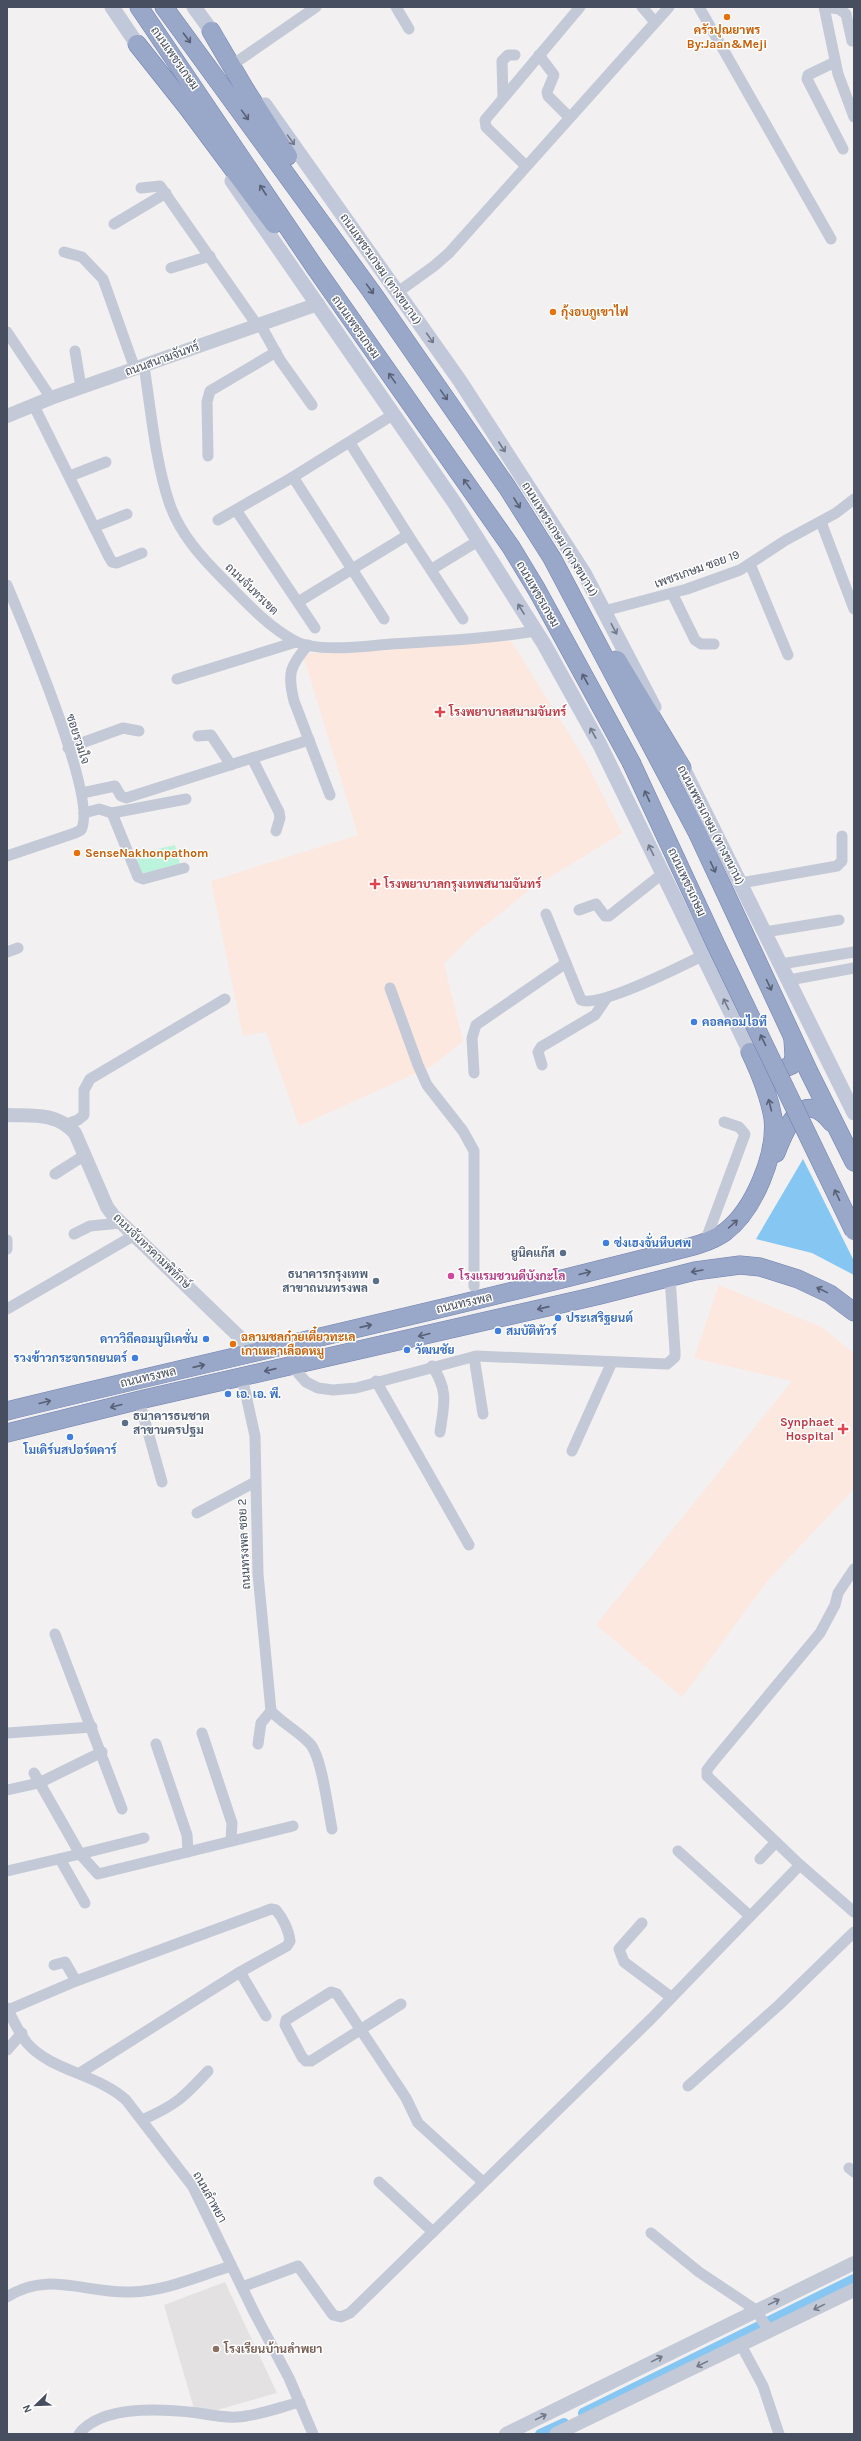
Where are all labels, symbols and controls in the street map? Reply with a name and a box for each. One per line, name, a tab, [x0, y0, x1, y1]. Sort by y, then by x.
marker: ครัวปุณยาพร By:Jaan&Meji	[722, 12, 732, 22]
place label: ครัวปุณยาพร By:Jaan&Meji	[687, 23, 767, 51]
street label: ถนนเพชรเกษม	[148, 24, 202, 92]
one-way arrow	[183, 33, 191, 44]
one-way arrow	[240, 110, 249, 121]
one-way arrow	[287, 135, 295, 146]
one-way arrow	[259, 184, 268, 195]
street label: ถนนเพชรเกษม (ทางขนาน)	[337, 211, 425, 327]
one-way arrow	[366, 283, 374, 294]
street label: ถนนเพชรเกษม	[329, 293, 383, 361]
place label: กุ้งอบภูเขาไฟ	[561, 304, 629, 320]
marker: กุ้งอบภูเขาไฟ	[548, 307, 558, 317]
one-way arrow	[426, 333, 435, 344]
street label: ถนนสนามจันทร์	[123, 338, 201, 379]
one-way arrow	[388, 373, 396, 384]
one-way arrow	[440, 390, 448, 401]
one-way arrow	[498, 441, 506, 452]
one-way arrow	[463, 479, 471, 490]
street label: ถนนเพชรเกษม (ทางขนาน)	[519, 479, 601, 599]
one-way arrow	[513, 497, 521, 508]
street label: เพชรเกษม ซอย 19	[653, 547, 741, 591]
street label: ถนนเพชรเกษม	[513, 558, 563, 630]
street label: ถนนจันทรเขต	[223, 560, 281, 618]
one-way arrow	[516, 603, 524, 615]
one-way arrow	[611, 623, 618, 635]
one-way arrow	[581, 673, 589, 685]
place label: โรงพยาบาลสนามจันทร์	[448, 704, 568, 719]
marker: โรงพยาบาลสนามจันทร์	[434, 706, 446, 718]
street label: ซอยรวมใจ	[63, 712, 94, 766]
one-way arrow	[589, 727, 597, 739]
street label: ถนนเพชรเกษม (ทางขนาน)	[674, 763, 748, 887]
one-way arrow	[643, 791, 650, 803]
one-way arrow	[647, 844, 654, 856]
place label: SenseNakhonpathom	[85, 846, 208, 860]
street label: ถนนเพชรเกษม	[665, 846, 709, 918]
marker: SenseNakhonpathom	[72, 848, 82, 858]
one-way arrow	[710, 861, 718, 873]
place label: โรงพยาบาลกรุงเทพสนามจันทร์	[383, 876, 542, 892]
marker: โรงพยาบาลกรุงเทพสนามจันทร์	[369, 878, 381, 890]
one-way arrow	[766, 979, 773, 991]
one-way arrow	[722, 999, 729, 1011]
place label: คอลคอมไอที	[702, 1014, 767, 1029]
marker: คอลคอมไอที	[689, 1017, 699, 1027]
one-way arrow	[758, 1035, 766, 1047]
one-way arrow	[765, 1099, 773, 1112]
one-way arrow	[833, 1190, 840, 1202]
street label: ถนนจันทรคามพิทักษ์	[110, 1210, 195, 1292]
one-way arrow	[728, 1220, 738, 1229]
place label: ซ่งเฮงจั่นหีบศพ	[614, 1232, 691, 1250]
marker: ซ่งเฮงจั่นหีบศพ	[601, 1238, 611, 1248]
place label: ยูนิคแก๊ส	[511, 1245, 555, 1261]
marker: ยูนิคแก๊ส	[558, 1248, 568, 1258]
place label: ธนาคารกรุงเทพ สาขาถนนทรงพล	[282, 1267, 368, 1295]
one-way arrow	[691, 1267, 704, 1275]
place label: โรงแรมชวนดีบังกะโล	[458, 1268, 565, 1283]
one-way arrow	[578, 1269, 591, 1277]
marker: โรงแรมชวนดีบังกะโล	[446, 1271, 456, 1281]
marker: ธนาคารกรุงเทพ สาขาถนนทรงพล	[371, 1276, 381, 1286]
one-way arrow	[816, 1286, 828, 1293]
street label: ถนนทรงพล	[435, 1290, 493, 1316]
one-way arrow	[537, 1304, 550, 1312]
place label: ประเสริฐยนต์	[566, 1310, 634, 1326]
marker: ประเสริฐยนต์	[553, 1313, 563, 1323]
one-way arrow	[359, 1321, 372, 1329]
place label: สมบัติทัวร์	[506, 1323, 558, 1338]
place label: ฉลามชลก๋วยเตี๋ยวทะเล เกาเหลาเลือดหมู	[241, 1326, 355, 1359]
marker: สมบัติทัวร์	[493, 1326, 503, 1336]
place label: ดาววิถีคอมมูนิเคชั่น	[100, 1328, 198, 1347]
one-way arrow	[418, 1332, 431, 1339]
marker: ดาววิถีคอมมูนิเคชั่น	[201, 1334, 211, 1344]
marker: ฉลามชลก๋วยเตี๋ยวทะเล เกาเหลาเลือดหมู	[228, 1339, 238, 1349]
place label: วัฒนชัย	[415, 1343, 455, 1357]
marker: วัฒนชัย	[402, 1345, 412, 1355]
place label: รวงข้าวกระจกรถยนตร์	[13, 1350, 128, 1365]
marker: รวงข้าวกระจกรถยนตร์	[130, 1353, 140, 1363]
one-way arrow	[192, 1361, 205, 1369]
street label: ถนนทรงพล	[119, 1364, 177, 1390]
one-way arrow	[264, 1367, 277, 1375]
place label: เอ. เอ. พี.	[236, 1386, 281, 1401]
marker: เอ. เอ. พี.	[223, 1389, 233, 1399]
one-way arrow	[38, 1397, 51, 1405]
one-way arrow	[110, 1403, 123, 1410]
place label: ธนาคารธนชาต สาขานครปฐม	[133, 1409, 210, 1438]
place label: Synphaet Hospital	[780, 1415, 834, 1443]
marker: ธนาคารธนชาต สาขานครปฐม	[120, 1418, 130, 1428]
marker: Synphaet Hospital	[837, 1423, 849, 1435]
marker: โมเดิร์นสปอร์ตคาร์	[65, 1432, 75, 1442]
place label: โมเดิร์นสปอร์ตคาร์	[22, 1442, 118, 1457]
street label: ถนนทรงพล ซอย 2	[235, 1498, 253, 1590]
street label: ถนนลำพยา	[190, 2169, 230, 2225]
one-way arrow	[768, 2298, 780, 2305]
one-way arrow	[813, 2304, 825, 2311]
place label: โรงเรียนบ้านลำพยา	[223, 2341, 323, 2356]
marker: โรงเรียนบ้านลำพยา	[211, 2344, 221, 2354]
one-way arrow	[651, 2355, 663, 2362]
one-way arrow	[697, 2361, 709, 2368]
north arrow	[16, 2385, 56, 2425]
text: N	[20, 2403, 35, 2415]
one-way arrow	[535, 2413, 547, 2420]

